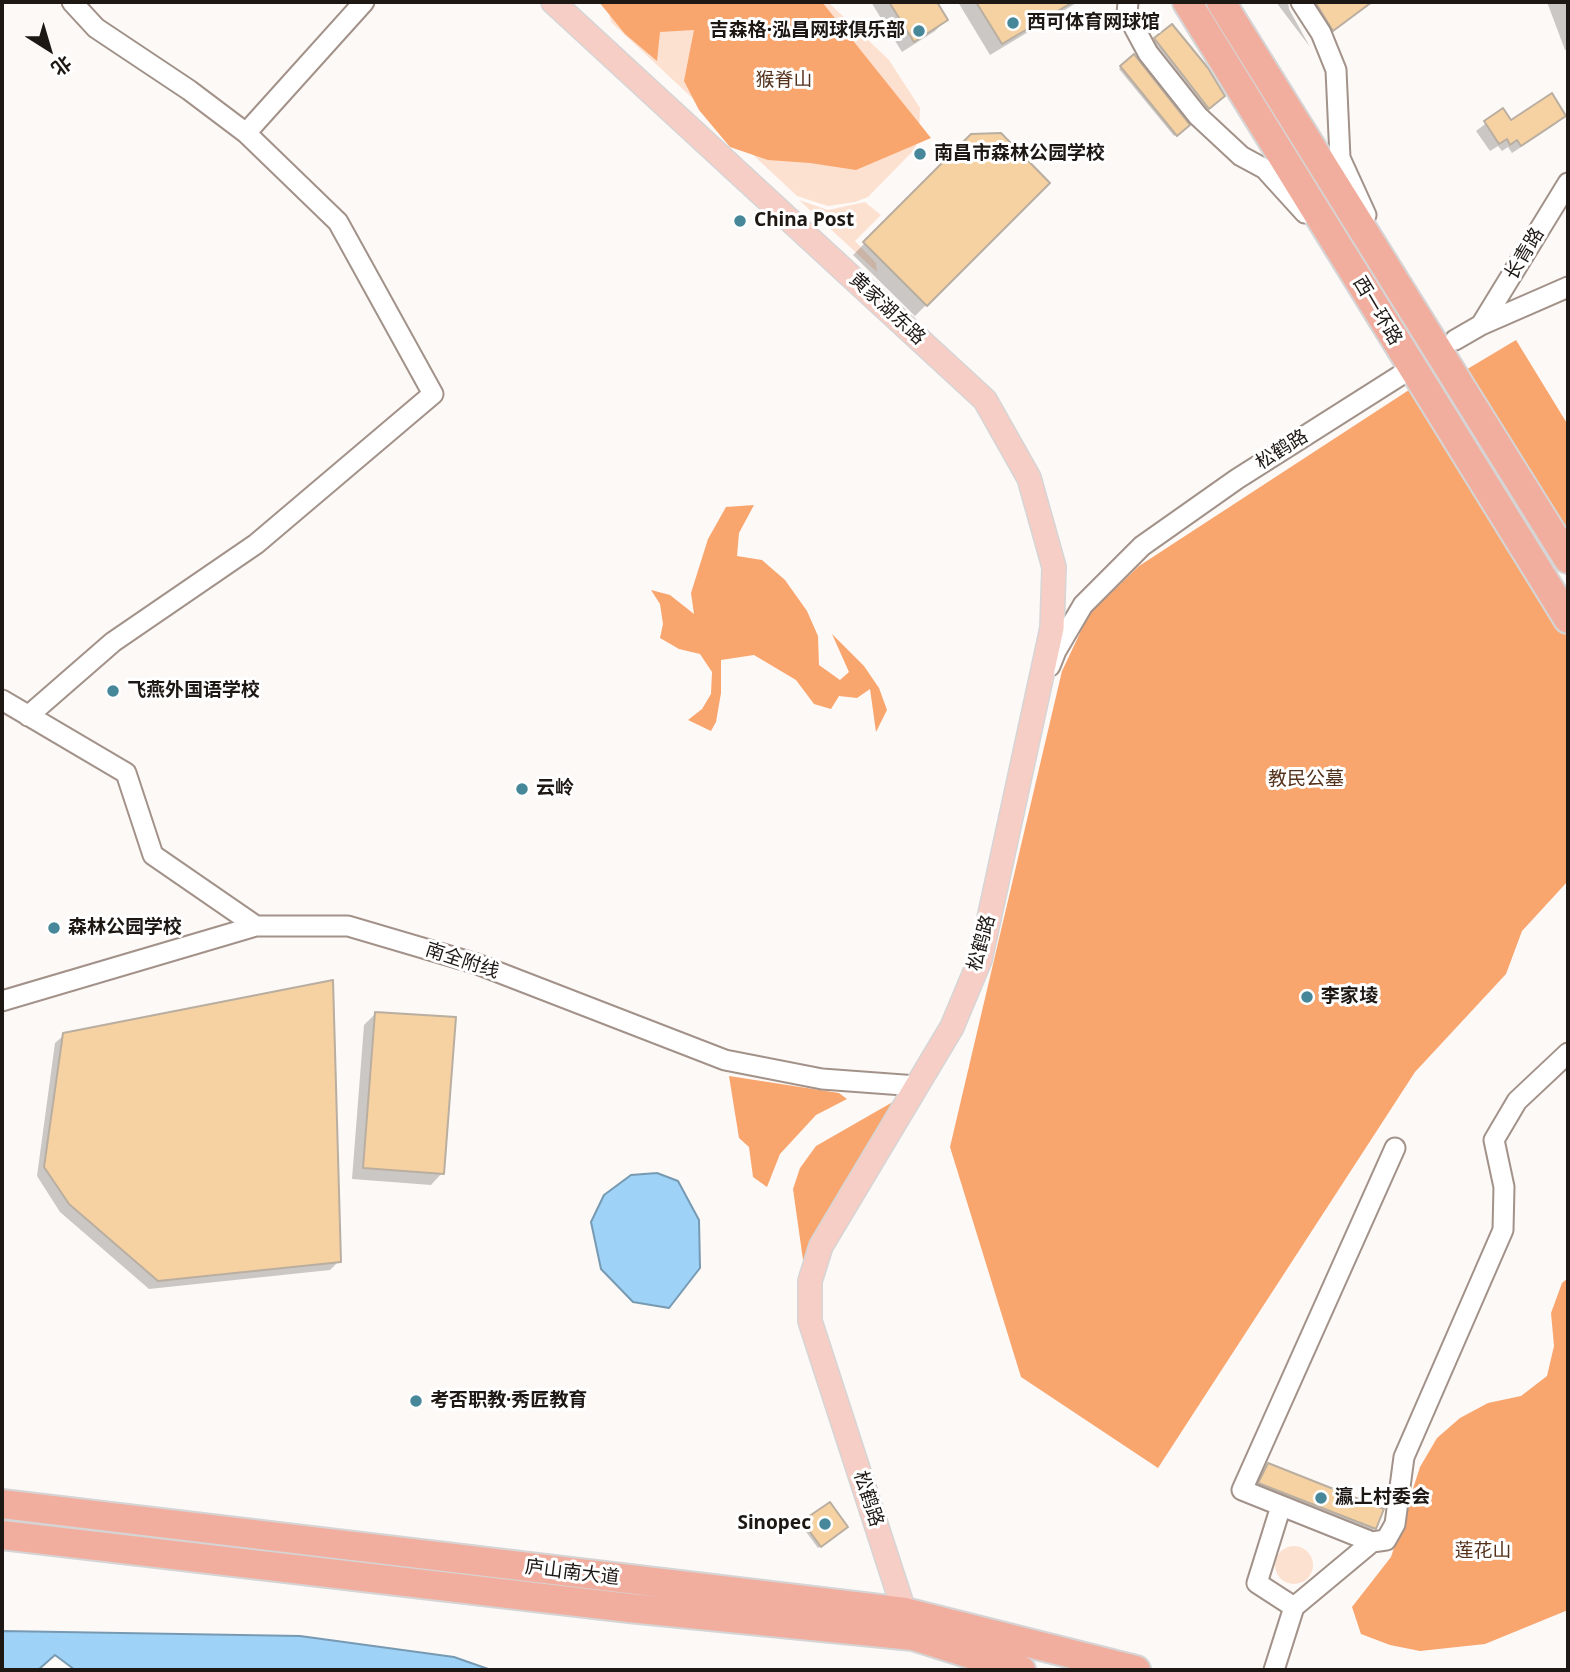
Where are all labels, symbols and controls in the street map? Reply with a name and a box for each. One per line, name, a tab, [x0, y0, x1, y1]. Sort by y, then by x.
place label: 西可体育网球馆	[1027, 12, 1160, 34]
north arrow	[14, 14, 84, 84]
marker: 西可体育网球馆	[1005, 15, 1021, 31]
place label: 吉森格·泓昌网球俱乐部	[710, 20, 905, 42]
marker: 吉森格·泓昌网球俱乐部	[911, 23, 927, 39]
text: 北	[46, 50, 77, 82]
park label: 猴脊山	[756, 70, 812, 92]
place label: 南昌市森林公园学校	[934, 143, 1105, 165]
marker: 南昌市森林公园学校	[912, 146, 928, 162]
place label: China Post	[754, 210, 854, 232]
marker: China Post	[732, 213, 748, 229]
street label: 长青路	[1501, 224, 1549, 284]
street label: 黄家湖东路	[844, 268, 930, 350]
street label: 西一环路	[1348, 273, 1406, 349]
street label: 松鹤路	[1252, 425, 1312, 475]
place label: 飞燕外国语学校	[127, 680, 260, 702]
marker: 飞燕外国语学校	[105, 683, 121, 699]
park label: 教民公墓	[1268, 769, 1344, 791]
place label: 云岭	[536, 778, 574, 800]
marker: 云岭	[514, 781, 530, 797]
street label: 松鹤路	[964, 913, 1000, 973]
place label: 森林公园学校	[68, 917, 182, 939]
marker: 森林公园学校	[46, 920, 62, 936]
street label: 南全附线	[422, 938, 502, 984]
place label: 李家堎	[1321, 986, 1378, 1008]
marker: 李家堎	[1299, 989, 1315, 1005]
place label: 考否职教·秀匠教育	[430, 1390, 587, 1412]
marker: 考否职教·秀匠教育	[408, 1393, 424, 1409]
street label: 松鹤路	[848, 1468, 888, 1530]
place label: 瀛上村委会	[1335, 1487, 1430, 1509]
marker: 瀛上村委会	[1313, 1490, 1329, 1506]
place label: Sinopec	[737, 1513, 811, 1535]
marker: Sinopec	[817, 1516, 833, 1532]
park label: 莲花山	[1455, 1541, 1511, 1563]
street label: 庐山南大道	[523, 1556, 621, 1590]

